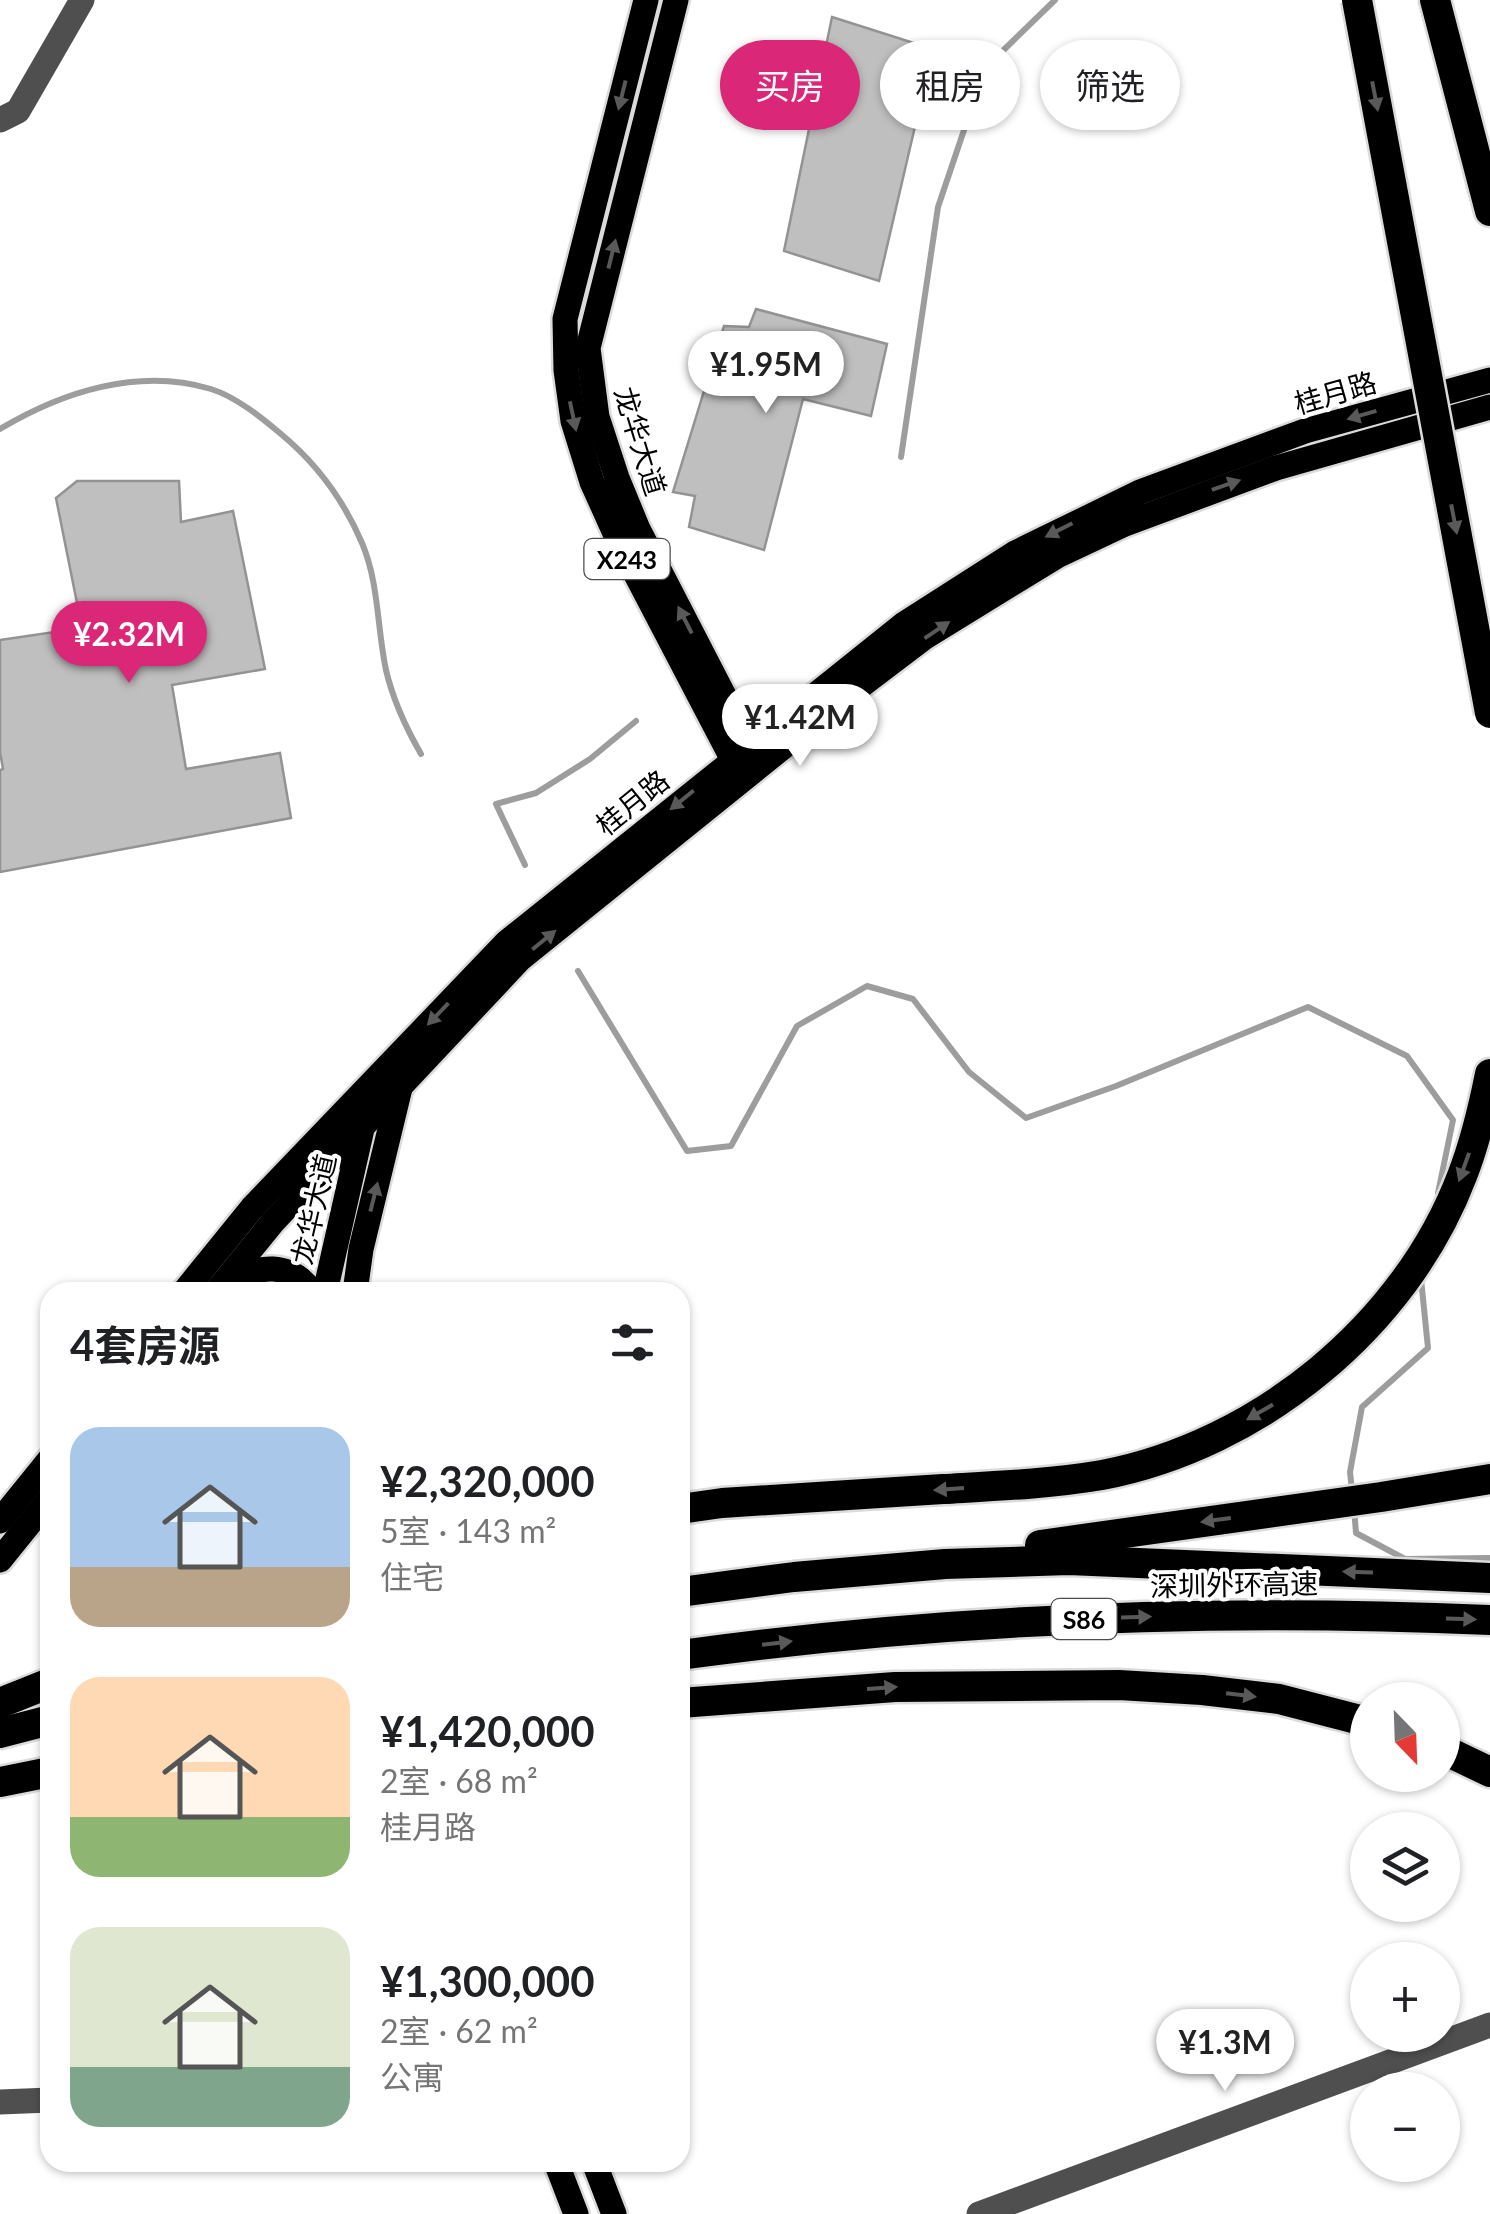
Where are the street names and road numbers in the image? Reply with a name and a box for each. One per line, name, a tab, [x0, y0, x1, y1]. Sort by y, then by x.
street label: 桂月路	[1290, 364, 1380, 420]
street label: 龙华大道	[608, 382, 674, 500]
road number: X243	[584, 539, 670, 579]
street label: 桂月路	[589, 762, 675, 842]
street label: 龙华大道	[284, 1151, 342, 1267]
street label: 深圳外环高速	[1150, 1566, 1318, 1602]
road number: S86	[1052, 1599, 1116, 1639]

